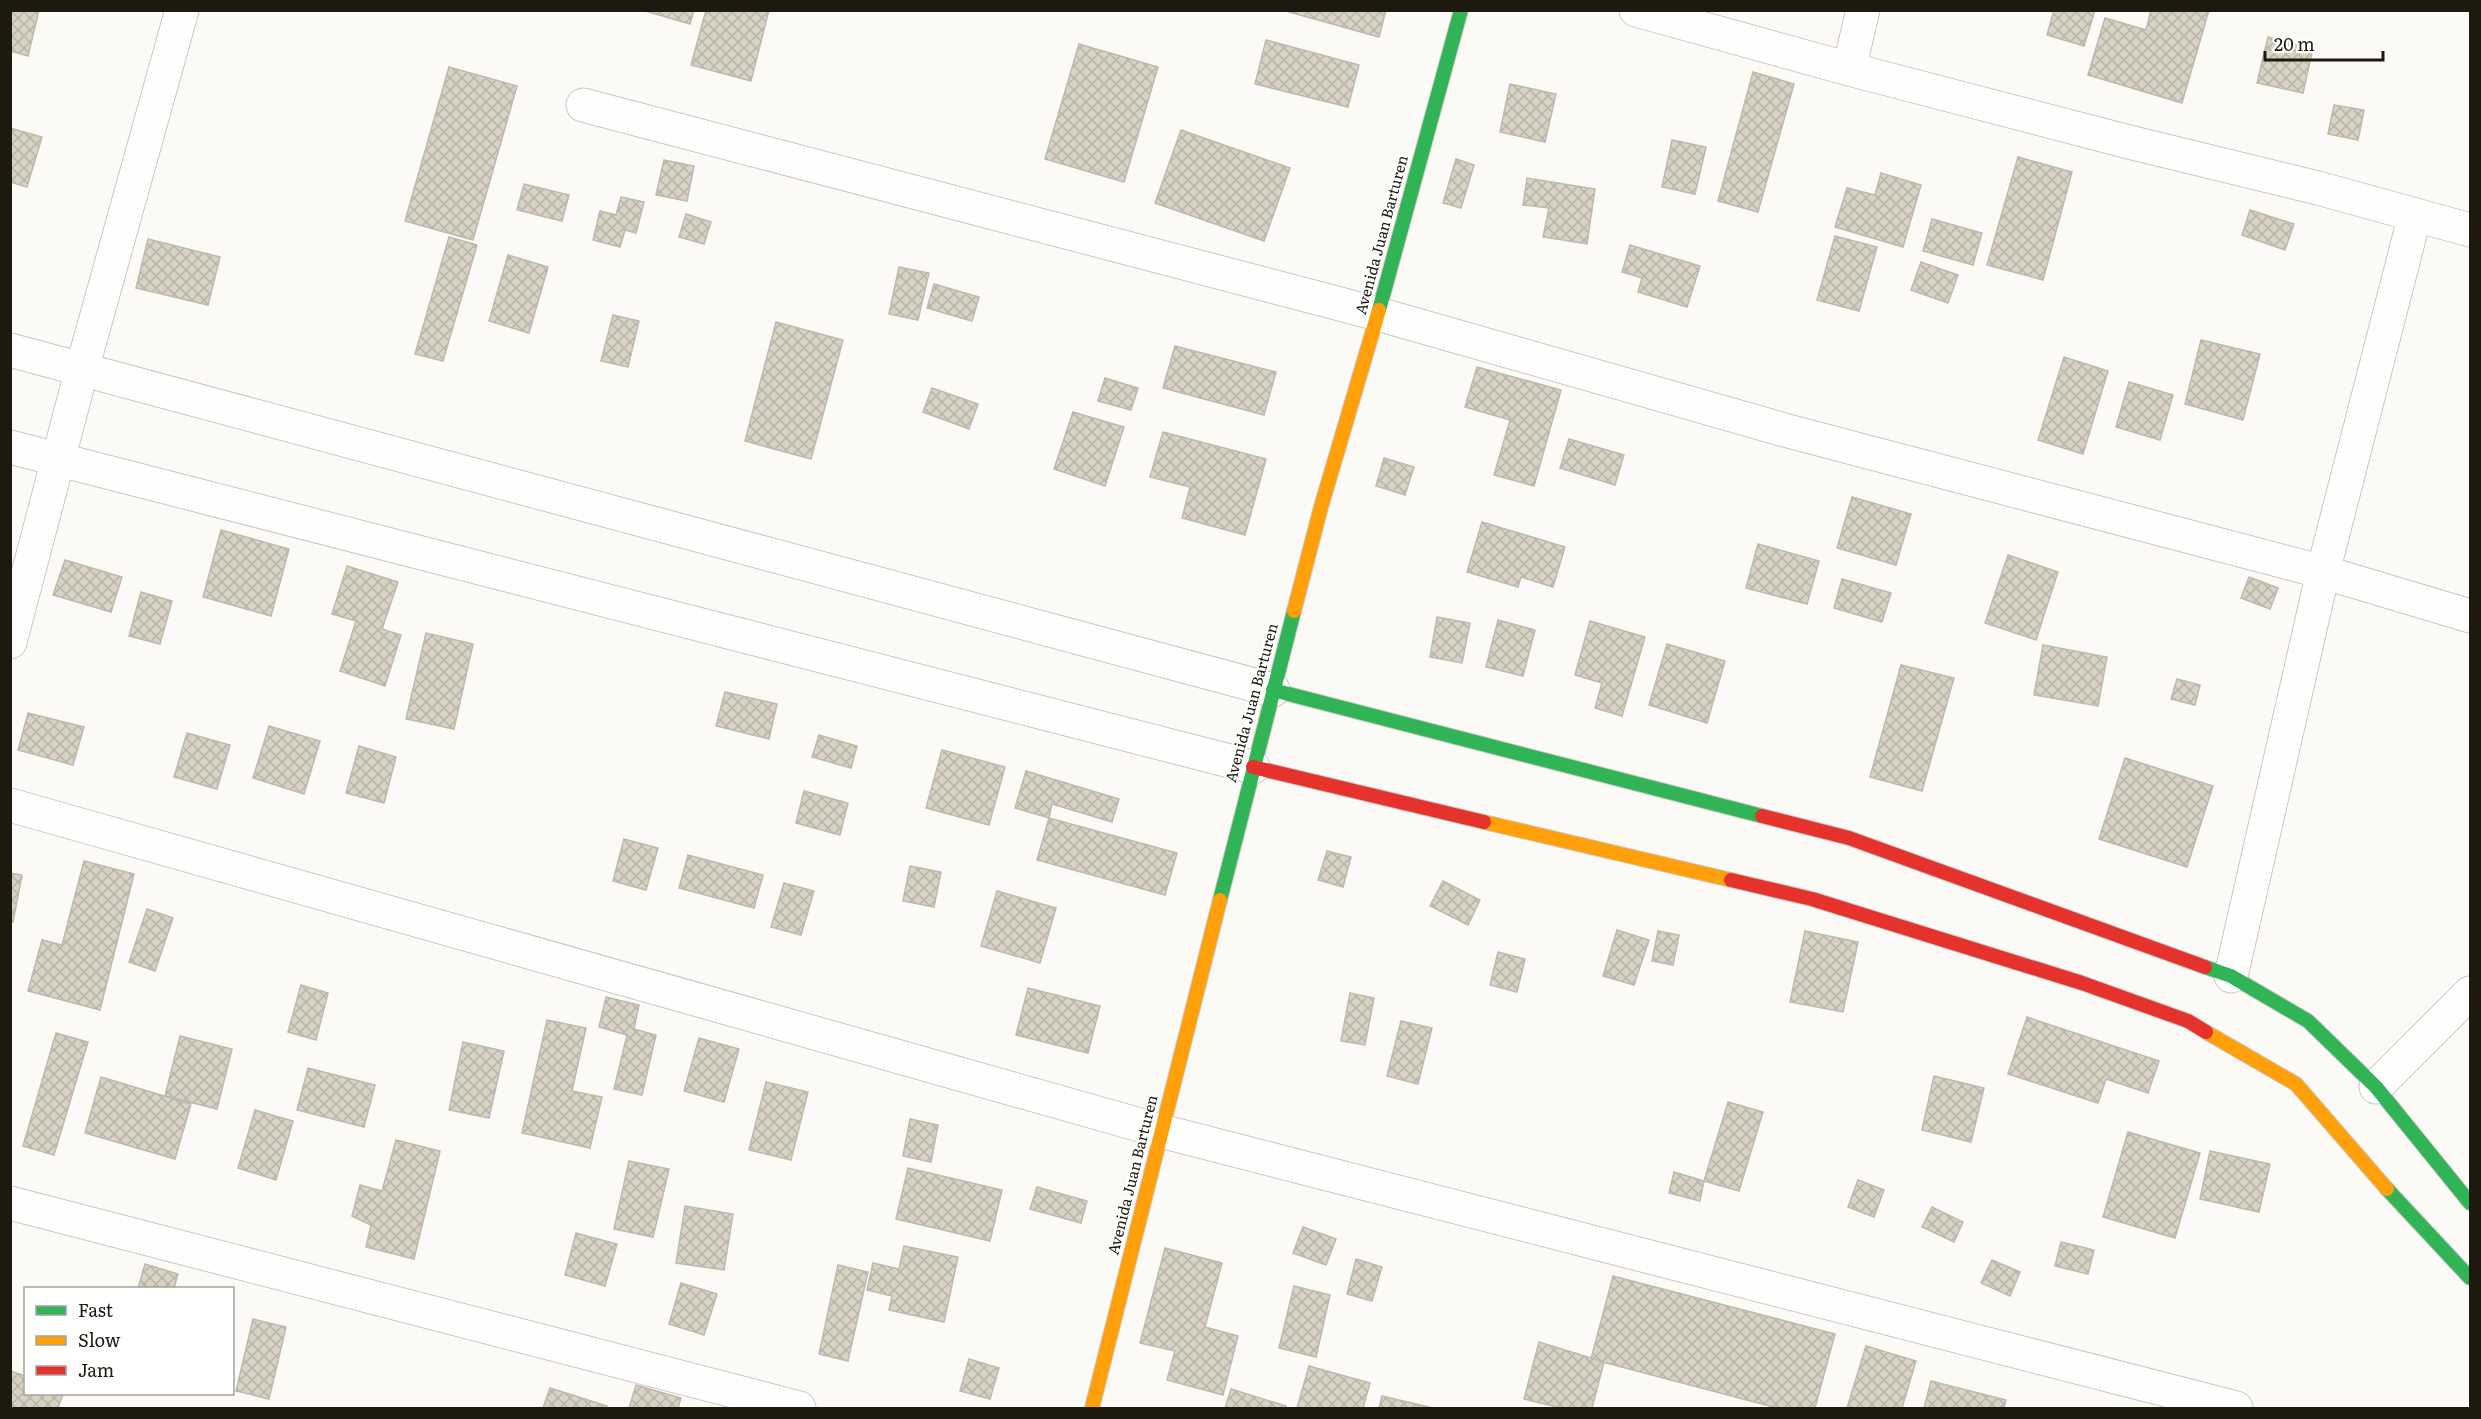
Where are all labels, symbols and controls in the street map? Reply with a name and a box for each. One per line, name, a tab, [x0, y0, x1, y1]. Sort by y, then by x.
scale bar	[2265, 24, 2384, 62]
text: 20 m	[2274, 30, 2315, 57]
street label: Avenida Juan Barturen	[1348, 152, 1413, 317]
street label: Avenida Juan Barturen	[1218, 620, 1283, 785]
street label: Avenida Juan Barturen	[1101, 1092, 1163, 1257]
legend	[24, 1287, 234, 1395]
text: Fast	[78, 1296, 114, 1323]
text: Slow	[78, 1326, 121, 1353]
text: Jam	[78, 1356, 114, 1383]

